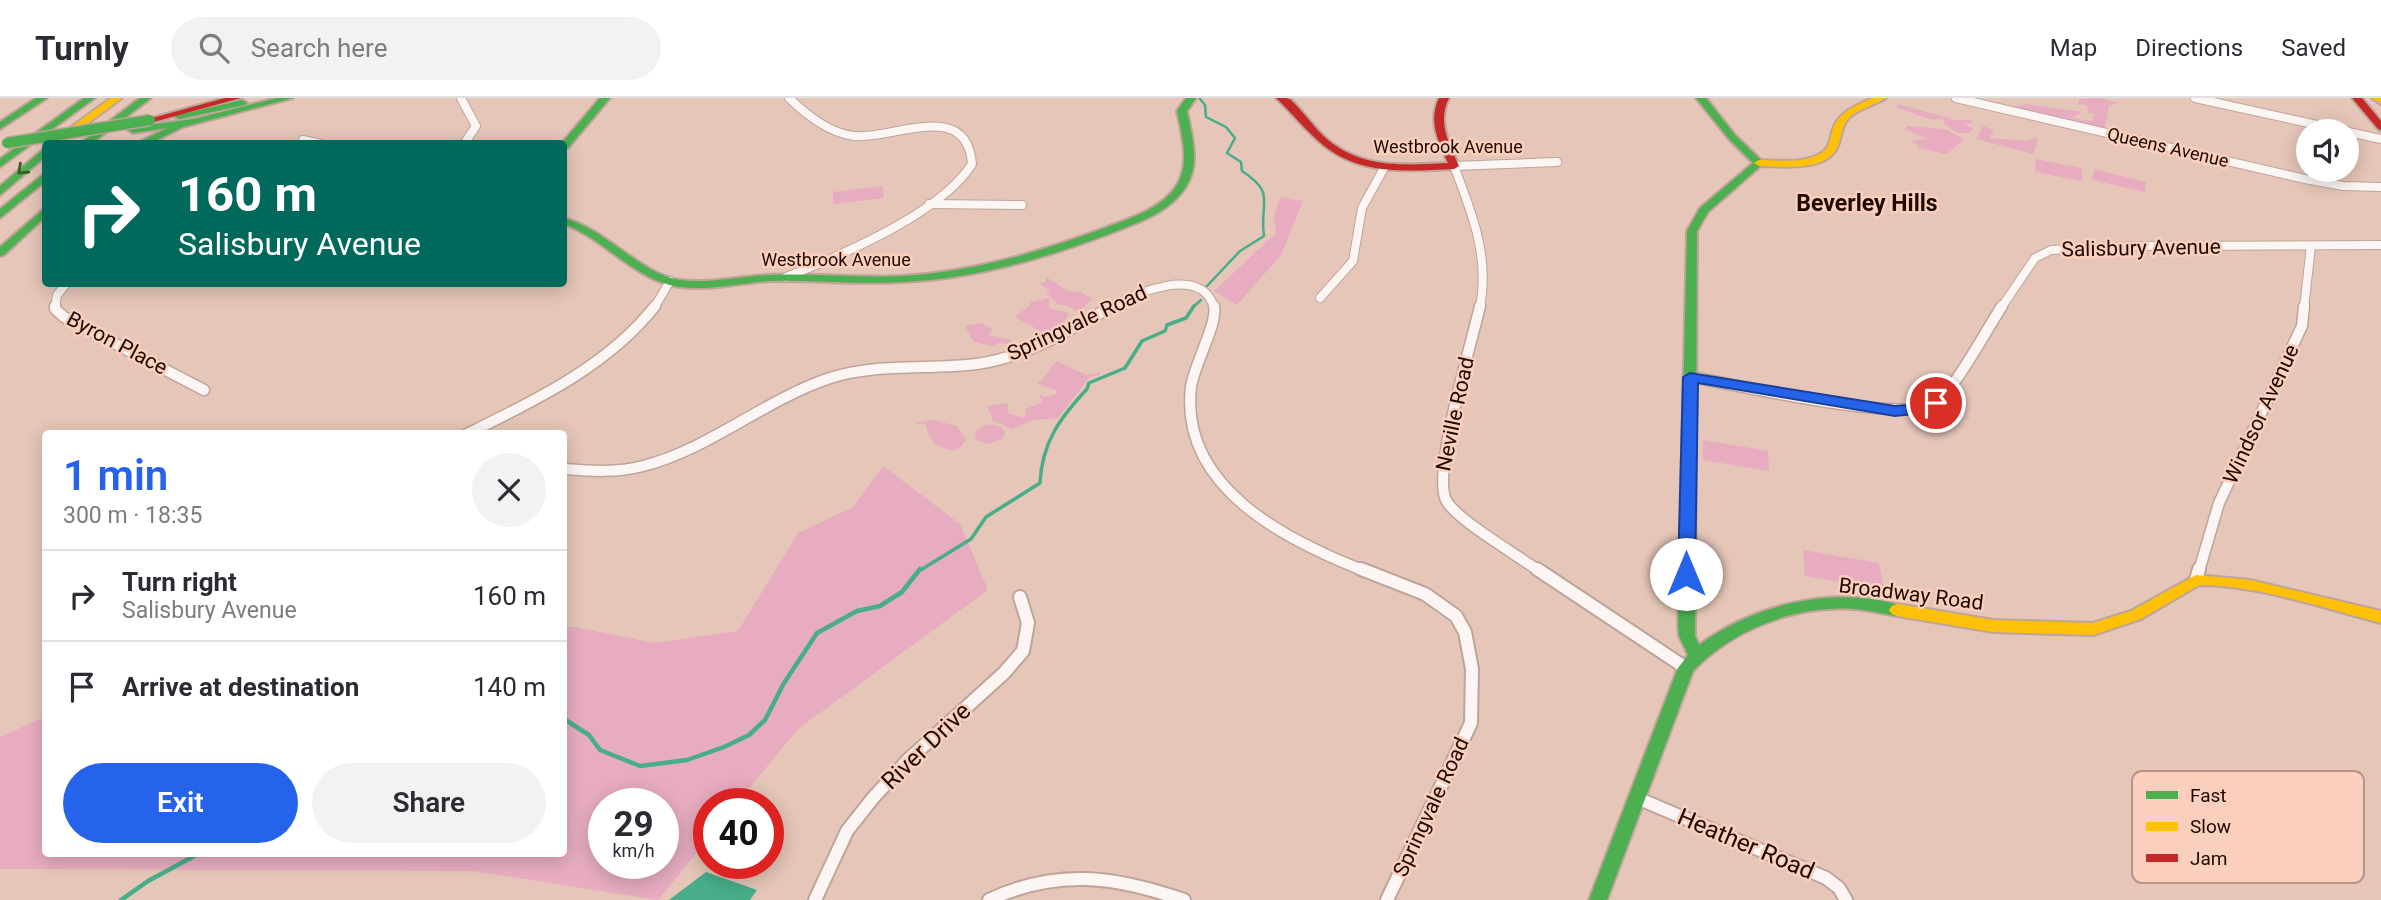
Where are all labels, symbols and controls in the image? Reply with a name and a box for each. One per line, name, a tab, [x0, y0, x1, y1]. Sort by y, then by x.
search box	[171, 17, 661, 80]
text: Turnly	[35, 29, 129, 68]
icon: search	[195, 29, 233, 67]
text: Search here	[251, 33, 387, 63]
text: Map	[2050, 34, 2097, 62]
text: Directions	[2135, 34, 2243, 62]
text: Saved	[2281, 34, 2346, 62]
map controls	[2296, 119, 2359, 182]
button: sound	[2296, 119, 2359, 182]
street label: Queens Avenue	[2105, 123, 2231, 171]
street label: Westbrook Avenue	[1373, 136, 1523, 157]
one-way arrow	[17, 162, 30, 175]
text: 160 m	[178, 166, 317, 223]
icon: right	[63, 168, 154, 259]
district label: Beverley Hills	[1796, 190, 1938, 217]
text: Salisbury Avenue	[178, 225, 421, 263]
street label: Salisbury Avenue	[2061, 235, 2221, 261]
street label: Westbrook Avenue	[761, 249, 911, 270]
street label: Springvale Road	[1004, 280, 1150, 366]
street label: Byron Place	[63, 306, 171, 380]
street label: Windsor Avenue	[2218, 341, 2304, 487]
street label: Neville Road	[1431, 355, 1479, 473]
pin	[1906, 373, 1966, 433]
icon: arrive	[1917, 384, 1955, 422]
text: 1 min	[63, 451, 168, 500]
button: close	[472, 453, 546, 527]
text: 300 m · 18:35	[63, 502, 202, 529]
position arrow	[1649, 537, 1723, 611]
text: Turn right	[122, 567, 237, 597]
street label: Broadway Road	[1837, 573, 1985, 615]
icon: right	[63, 577, 101, 615]
text: 160 m	[473, 581, 546, 611]
text: Salisbury Avenue	[122, 597, 297, 624]
icon: arrive	[63, 668, 101, 706]
text: Arrive at destination	[122, 672, 359, 702]
text: 140 m	[473, 672, 546, 702]
street label: River Drive	[876, 697, 976, 795]
street label: Springvale Road	[1388, 734, 1474, 880]
button: Exit	[63, 763, 298, 843]
button: Share	[312, 763, 546, 843]
legend	[2132, 771, 2364, 883]
text: Fast	[2190, 784, 2227, 807]
speed limit sign: 40	[693, 788, 784, 879]
street label: Heather Road	[1673, 803, 1819, 885]
text: 29	[613, 804, 654, 845]
text: Slow	[2190, 815, 2231, 838]
text: km/h	[612, 840, 655, 861]
text: Jam	[2190, 847, 2227, 870]

